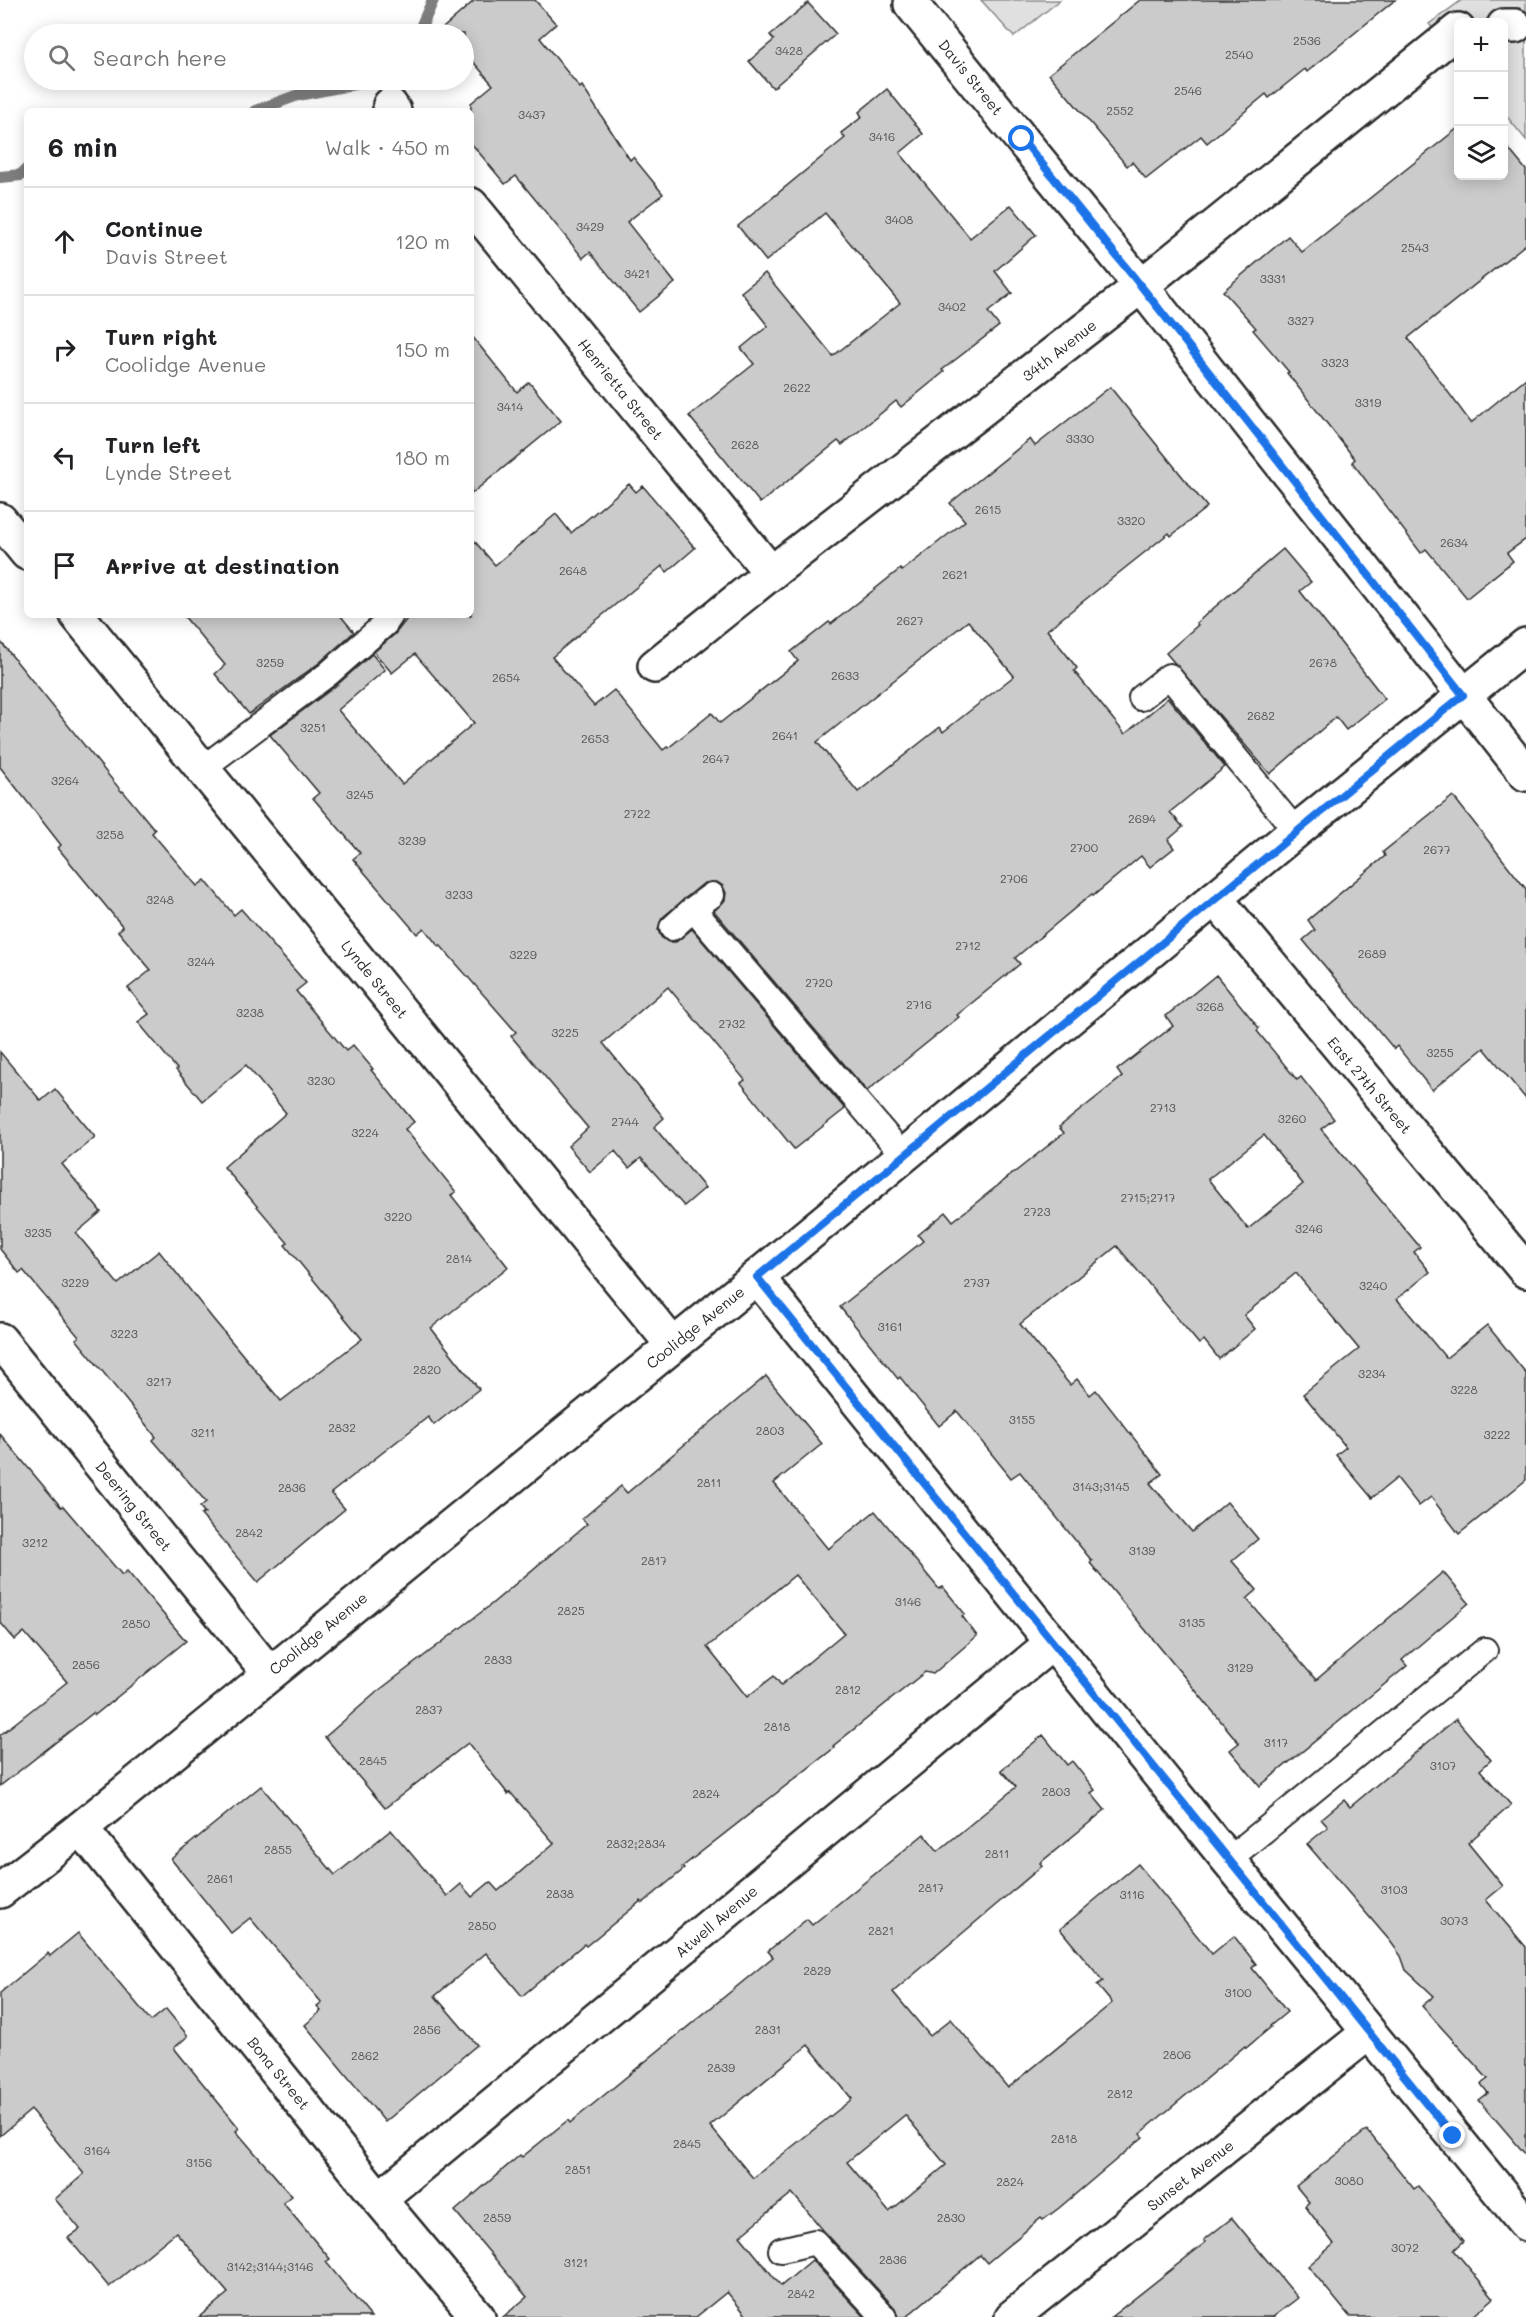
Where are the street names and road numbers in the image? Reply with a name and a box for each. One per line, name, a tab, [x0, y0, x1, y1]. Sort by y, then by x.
street label: Davis Street	[934, 35, 1008, 119]
street label: 34th Avenue	[1018, 315, 1100, 385]
street label: Henrietta Street	[574, 334, 668, 444]
street label: Lynde Street	[337, 936, 413, 1022]
street label: East 27th Street	[1323, 1032, 1417, 1138]
street label: Coolidge Avenue	[642, 1281, 748, 1373]
street label: Deering Street	[91, 1457, 177, 1555]
street label: Coolidge Avenue	[265, 1587, 371, 1679]
street label: Atwell Avenue	[670, 1881, 762, 1961]
street label: Bona Street	[243, 2032, 315, 2114]
street label: Sunset Avenue	[1143, 2135, 1237, 2215]

